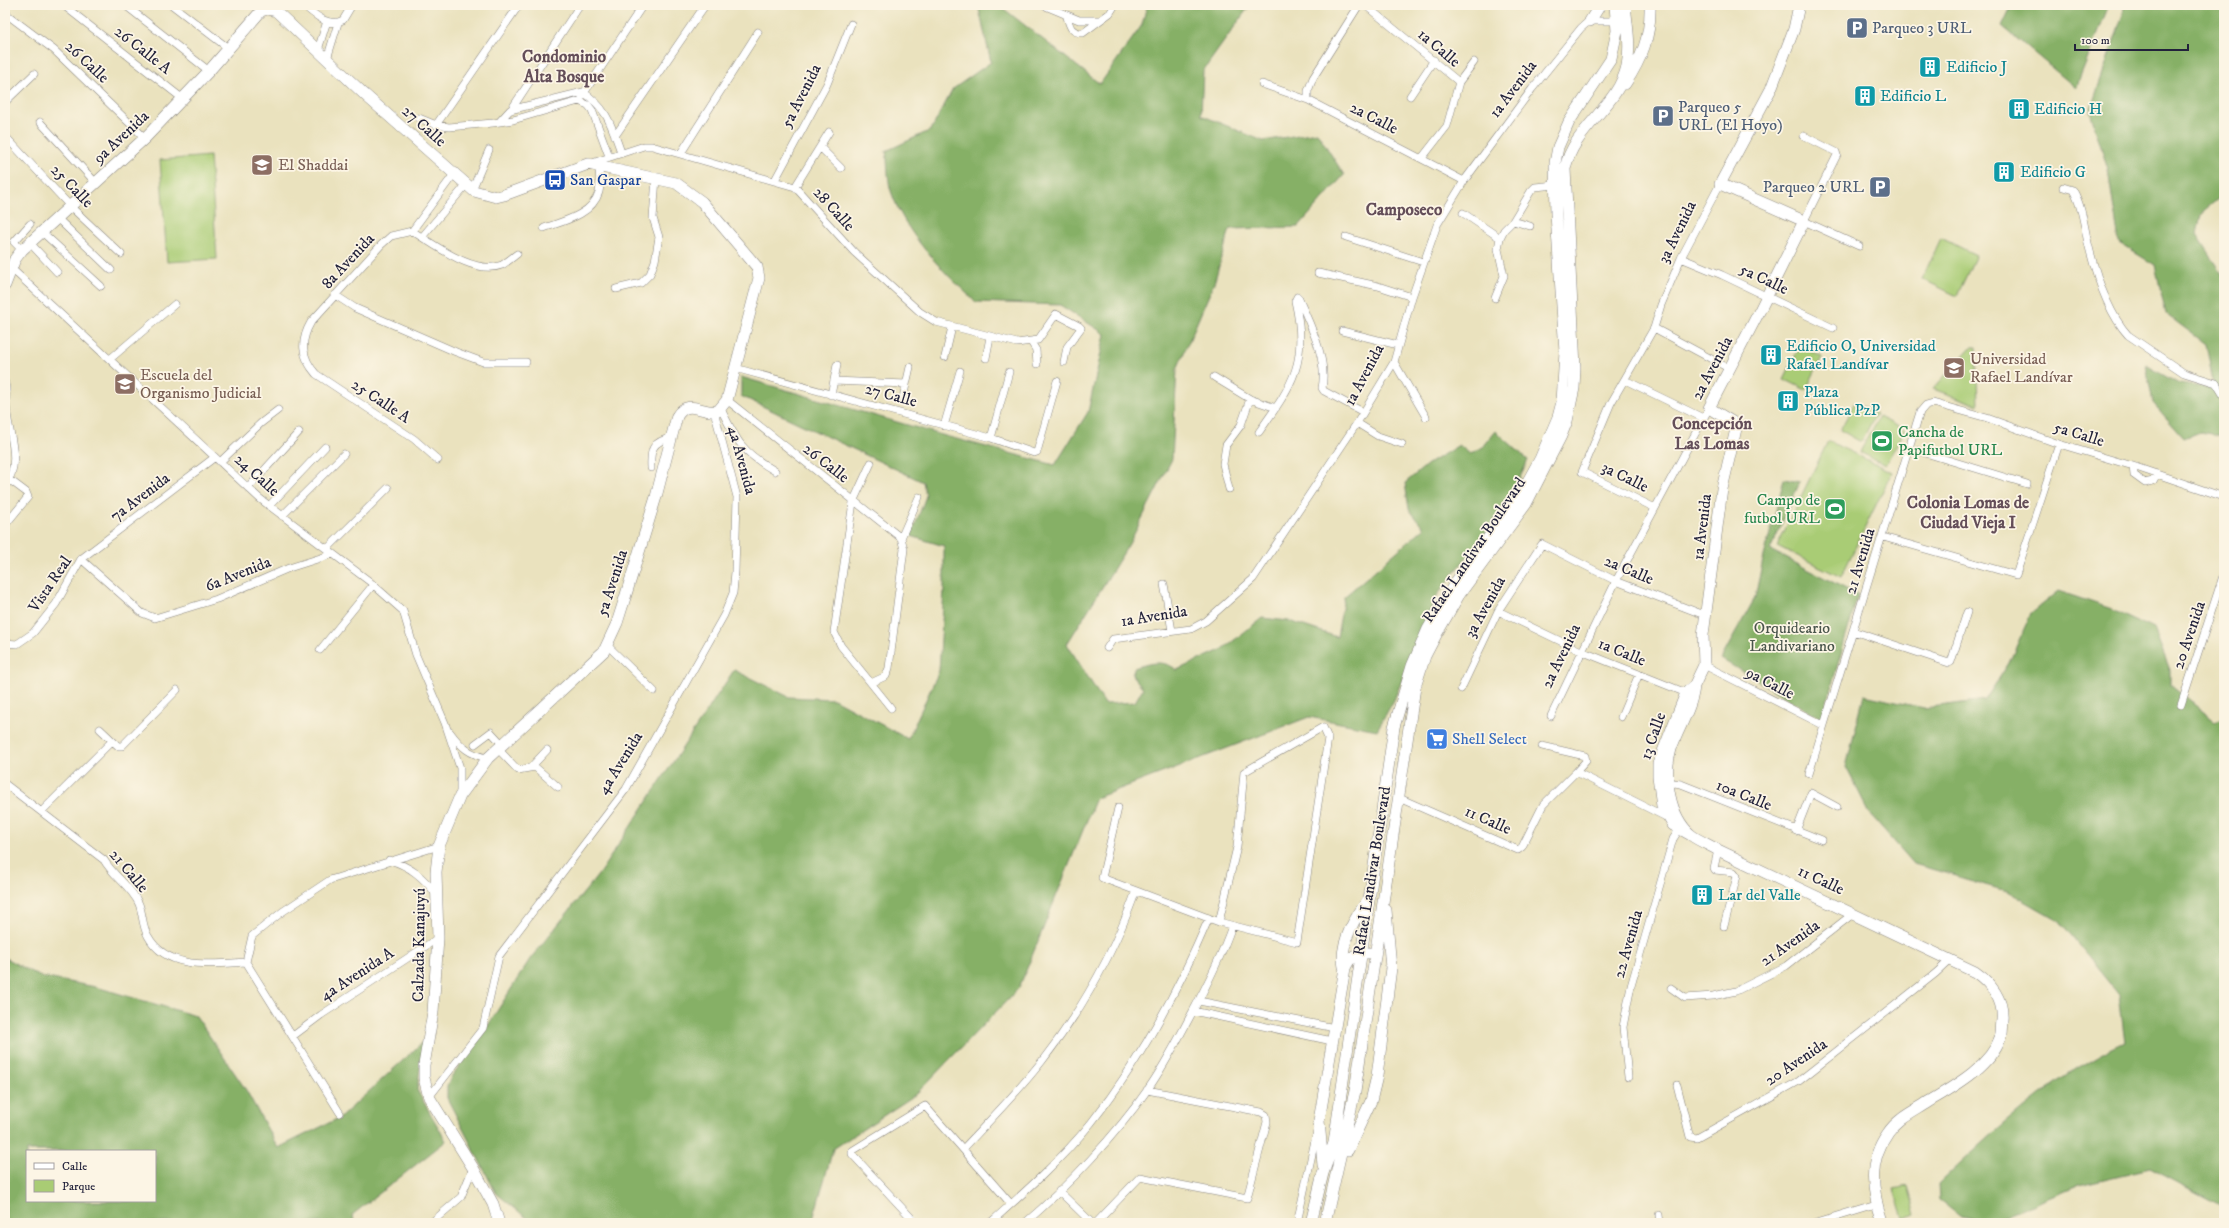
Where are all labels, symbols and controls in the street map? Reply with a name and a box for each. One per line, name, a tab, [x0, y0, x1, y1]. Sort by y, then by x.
parking icon: Parqueo 3 URL	[1844, 15, 1870, 41]
place label: Parqueo 3 URL	[1872, 18, 1972, 38]
street label: 26 Calle A	[111, 22, 176, 79]
street label: 1a Calle	[1414, 24, 1465, 72]
scale bar	[2075, 26, 2188, 52]
text: 100 m	[2081, 33, 2110, 48]
street label: 26 Calle	[61, 37, 114, 88]
district label: Condominio Alta Bosque	[522, 46, 606, 88]
building icon: Edificio J	[1917, 54, 1943, 80]
street label: 1a Avenida	[1485, 56, 1541, 122]
place label: Edificio J	[1946, 57, 2007, 77]
street label: 5a Avenida	[776, 61, 826, 131]
building icon: Edificio L	[1852, 83, 1878, 109]
place label: Edificio L	[1880, 86, 1947, 106]
building icon: Edificio H	[2006, 96, 2032, 122]
street label: 2a Calle	[1346, 97, 1402, 139]
place label: Parqueo 5 URL (El Hoyo)	[1678, 97, 1783, 135]
place label: Edificio H	[2034, 99, 2102, 119]
street label: 27 Calle	[398, 101, 451, 151]
parking icon: Parqueo 5 URL (El Hoyo)	[1650, 103, 1676, 129]
street label: 9a Avenida	[88, 106, 153, 169]
school or university icon: El Shaddai	[249, 152, 275, 178]
place label: El Shaddai	[278, 155, 348, 175]
building icon: Edificio G	[1991, 159, 2017, 185]
street label: 25 Calle	[46, 160, 98, 212]
place label: Edificio G	[2020, 162, 2086, 182]
bus stop icon: San Gaspar	[542, 167, 568, 193]
place label: San Gaspar	[570, 170, 641, 190]
parking icon: Parqueo 2 URL	[1867, 174, 1893, 200]
place label: Parqueo 2 URL	[1763, 177, 1864, 197]
street label: 28 Calle	[809, 183, 859, 236]
street label: 3a Avenida	[1653, 197, 1701, 266]
district label: Camposeco	[1366, 199, 1442, 221]
street label: 8a Avenida	[317, 229, 379, 293]
street label: 5a Calle	[1736, 259, 1792, 299]
street label: 2a Avenida	[1687, 333, 1737, 403]
place label: Edificio O, Universidad Rafael Landívar	[1786, 336, 1936, 374]
street label: 1a Avenida	[1339, 341, 1389, 409]
building icon: Edificio O, Universidad Rafael Landívar	[1758, 342, 1784, 368]
place label: Universidad Rafael Landívar	[1970, 349, 2073, 387]
school or university icon: Universidad Rafael Landívar	[1941, 355, 1967, 381]
place label: Escuela del Organismo Judicial	[140, 365, 262, 403]
school or university icon: Escuela del Organismo Judicial	[112, 371, 138, 397]
street label: 25 Calle A	[348, 375, 415, 428]
street label: 27 Calle	[863, 378, 920, 412]
place label: Plaza Pública PzP	[1804, 382, 1880, 420]
building icon: Plaza Pública PzP	[1775, 388, 1801, 414]
district label: Concepción Las Lomas	[1672, 413, 1752, 455]
street label: 5a Calle	[2051, 417, 2107, 451]
place label: Cancha de Papifutbol URL	[1898, 422, 2003, 460]
street label: 4a Avenida	[723, 424, 761, 497]
sports icon: Cancha de Papifutbol URL	[1869, 428, 1895, 454]
street label: 26 Calle	[799, 439, 853, 487]
street label: 24 Calle	[230, 449, 284, 501]
street label: 3a Calle	[1598, 457, 1652, 497]
street label: 7a Avenida	[106, 468, 174, 526]
street label: Rafael Landivar Boulevard	[1418, 474, 1530, 626]
place label: Campo de futbol URL	[1744, 490, 1820, 528]
street label: 1a Avenida	[1688, 492, 1716, 561]
district label: Colonia Lomas de Ciudad Vieja I	[1907, 492, 2029, 534]
sports icon: Campo de futbol URL	[1822, 496, 1848, 522]
street label: 21 Avenida	[1841, 525, 1880, 596]
street label: 5a Avenida	[592, 547, 632, 619]
street label: 2a Calle	[1601, 551, 1657, 589]
street label: Vista Real	[23, 552, 76, 617]
street label: 6a Avenida	[202, 552, 274, 596]
street label: 3a Avenida	[1460, 573, 1510, 641]
street label: 20 Avenida	[2168, 598, 2210, 672]
street label: 1a Avenida	[1119, 601, 1189, 631]
park label: Orquideario Landivariano	[1749, 618, 1835, 656]
street label: 2a Avenida	[1537, 620, 1585, 691]
street label: 1a Calle	[1595, 633, 1649, 671]
street label: 9a Calle	[1741, 662, 1798, 704]
street label: 13 Calle	[1636, 709, 1671, 762]
supermarket icon: Shell Select	[1424, 726, 1450, 752]
street label: 4a Avenida	[593, 728, 647, 798]
place label: Shell Select	[1452, 729, 1527, 749]
street label: 10a Calle	[1713, 775, 1775, 815]
street label: Rafael Landivar Boulevard	[1349, 785, 1395, 957]
street label: 11 Calle	[1462, 801, 1515, 839]
street label: 21 Calle	[105, 845, 153, 897]
street label: 11 Calle	[1795, 861, 1848, 900]
building icon: Lar del Valle	[1689, 882, 1715, 908]
place label: Lar del Valle	[1718, 885, 1801, 905]
street label: Calzada Kanajuyú	[408, 887, 430, 1002]
street label: 22 Avenida	[1609, 907, 1647, 980]
street label: 21 Avenida	[1756, 915, 1824, 971]
street label: 4a Avenida A	[316, 942, 398, 1005]
street label: 20 Avenida	[1761, 1034, 1831, 1090]
legend	[26, 1150, 156, 1202]
text: Calle	[62, 1159, 87, 1174]
text: Parque	[62, 1179, 95, 1194]

